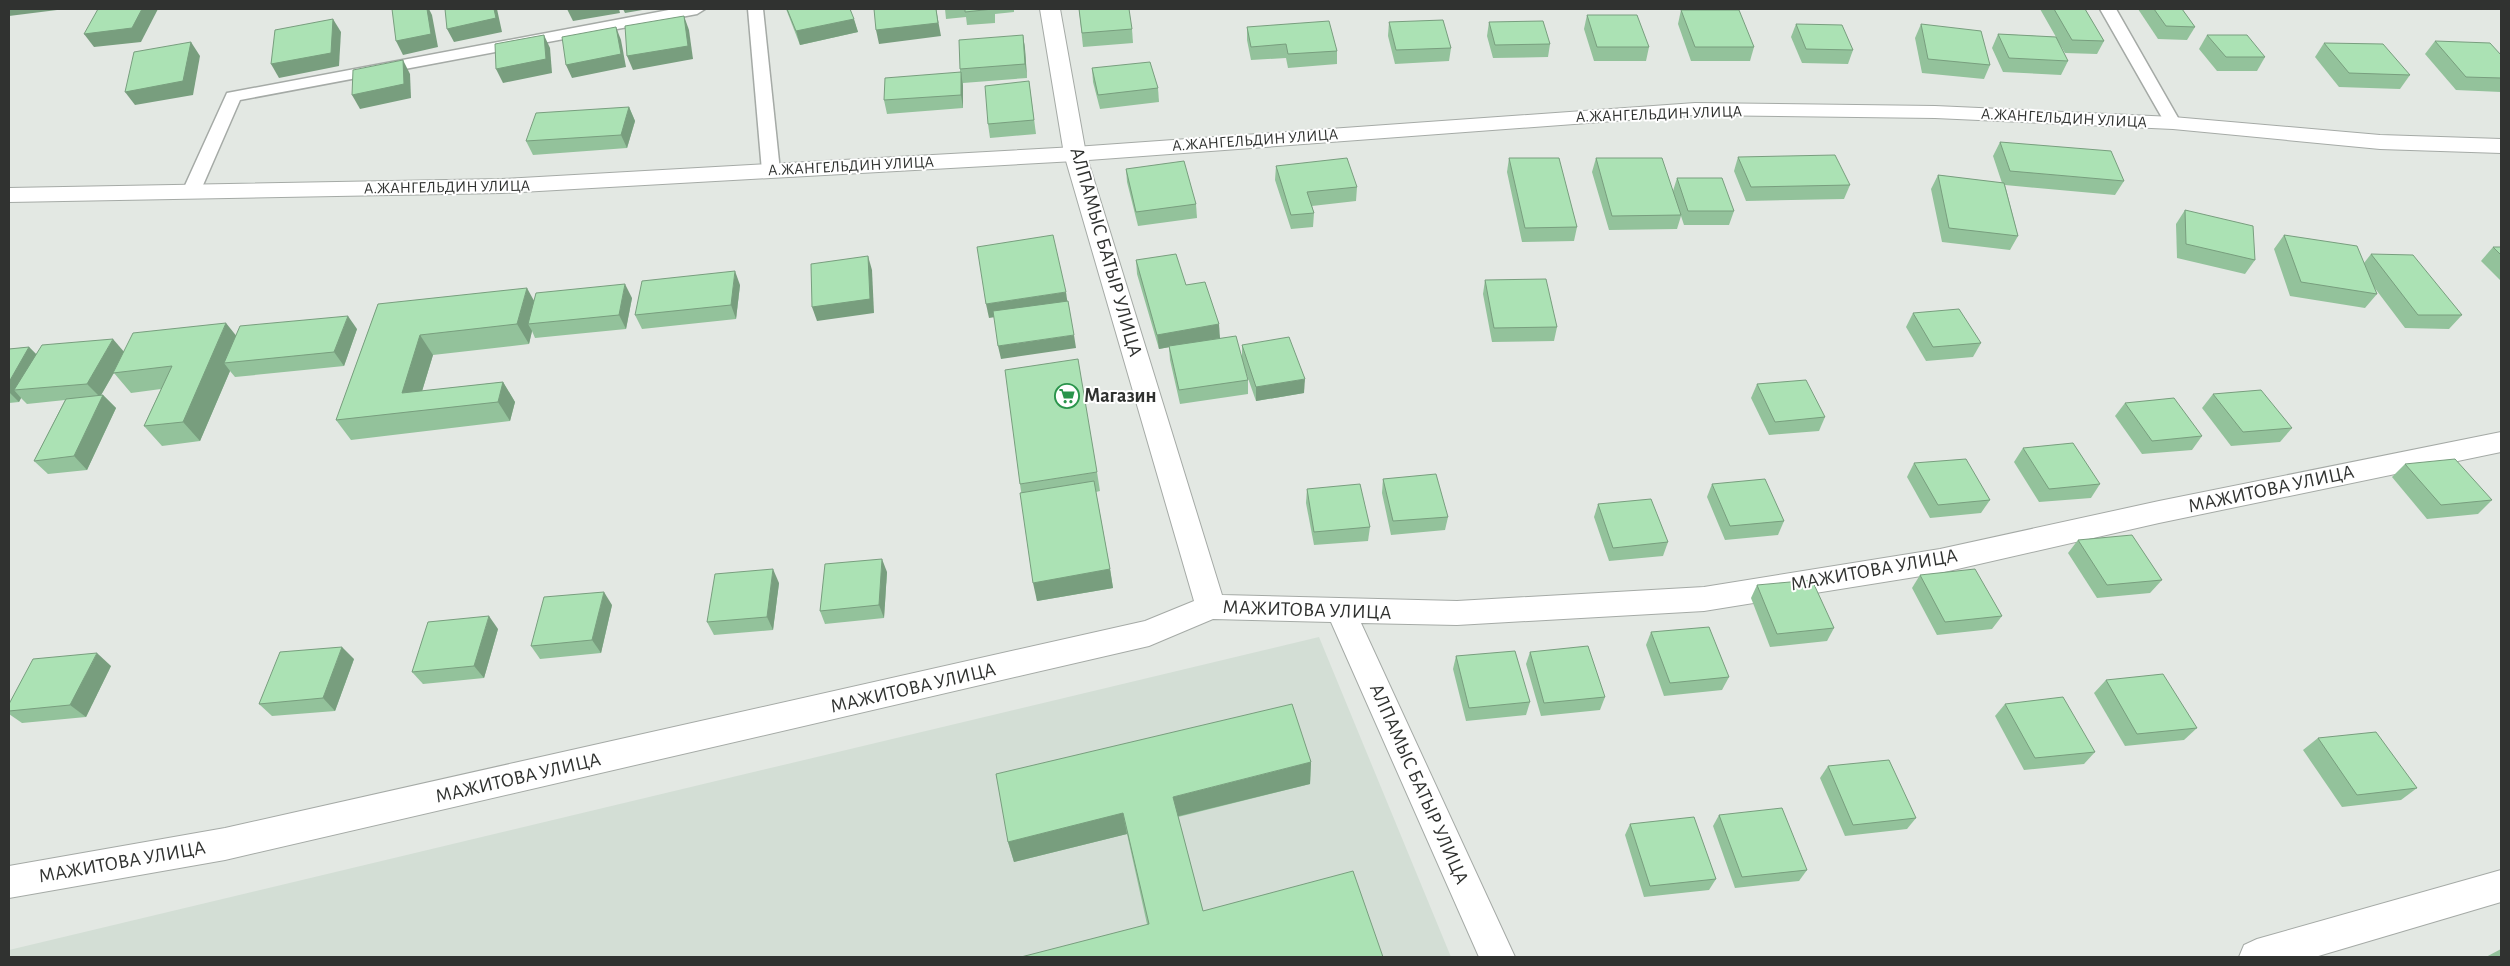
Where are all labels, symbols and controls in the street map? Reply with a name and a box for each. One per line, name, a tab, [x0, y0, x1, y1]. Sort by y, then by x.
street label: А.ЖАНГЕЛЬДИН УЛИЦА	[1576, 103, 1743, 125]
street label: А.ЖАНГЕЛЬДИН УЛИЦА	[1981, 106, 2148, 130]
street label: А.ЖАНГЕЛЬДИН УЛИЦА	[1172, 126, 1339, 154]
street label: АЛПАМЫС БАТЫР УЛИЦА	[1066, 145, 1146, 359]
street label: А.ЖАНГЕЛЬДИН УЛИЦА	[768, 154, 935, 178]
street label: А.ЖАНГЕЛЬДИН УЛИЦА	[364, 178, 531, 196]
supermarket icon: Магазин	[1054, 383, 1080, 409]
place label: Магазин	[1084, 386, 1156, 406]
street label: МАЖИТОВА УЛИЦА	[2186, 462, 2356, 516]
street label: МАЖИТОВА УЛИЦА	[1789, 545, 1959, 595]
street label: МАЖИТОВА УЛИЦА	[1222, 597, 1392, 623]
street label: МАЖИТОВА УЛИЦА	[828, 659, 998, 717]
street label: АЛПАМЫС БАТЫР УЛИЦА	[1366, 681, 1472, 887]
street label: МАЖИТОВА УЛИЦА	[433, 749, 603, 807]
street label: МАЖИТОВА УЛИЦА	[37, 837, 207, 887]

